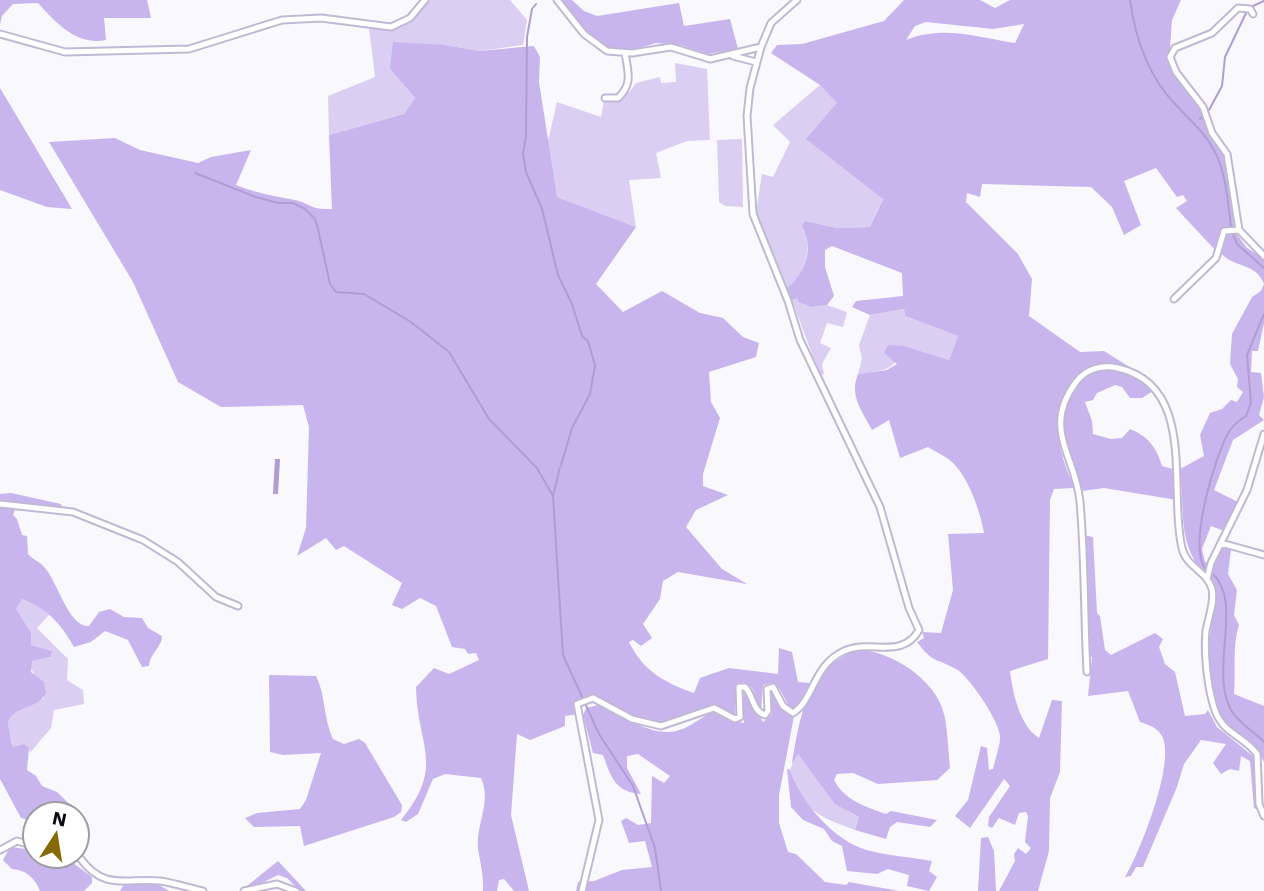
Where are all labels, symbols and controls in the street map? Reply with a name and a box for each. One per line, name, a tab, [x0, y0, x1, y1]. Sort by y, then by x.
north arrow	[21, 800, 91, 870]
text: N	[50, 806, 69, 832]

